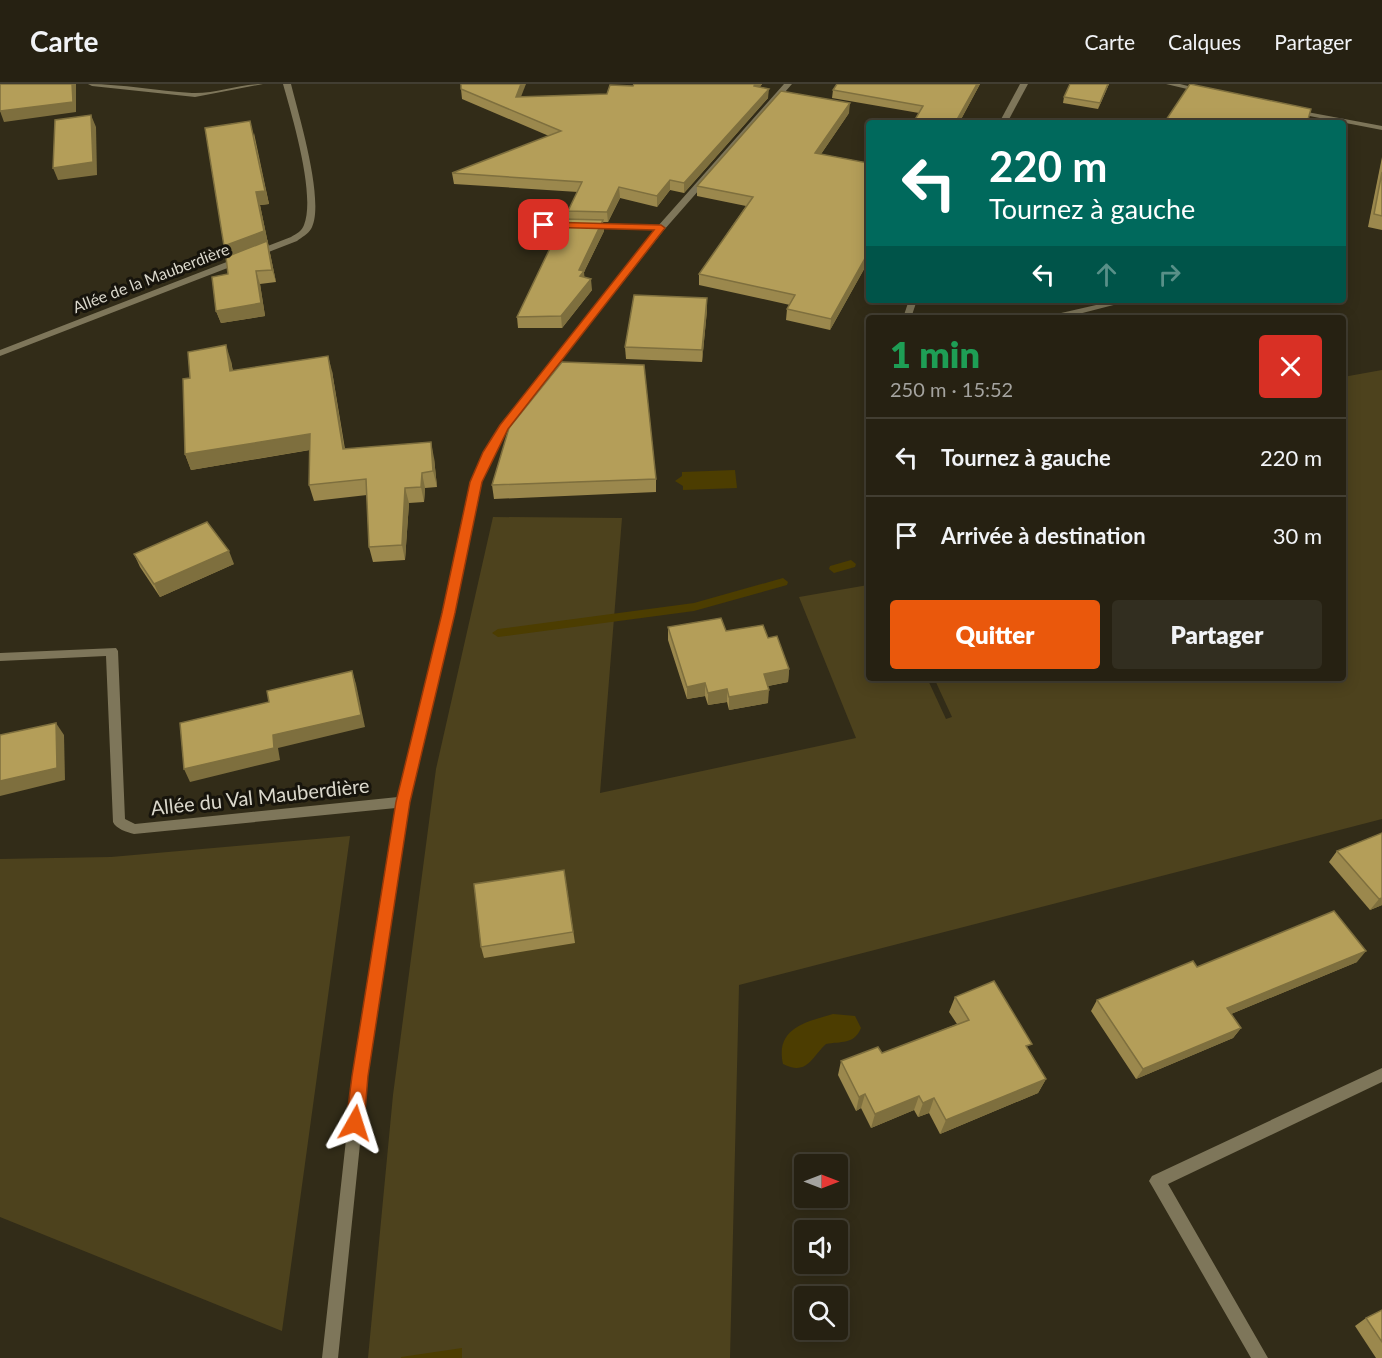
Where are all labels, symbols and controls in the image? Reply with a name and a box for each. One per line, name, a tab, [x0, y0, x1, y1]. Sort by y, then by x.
text: Carte	[30, 24, 98, 58]
text: Carte	[1084, 29, 1135, 54]
text: Calques	[1168, 29, 1241, 54]
text: Partager	[1274, 29, 1352, 54]
text: 220 m	[989, 141, 1107, 191]
icon: left	[890, 144, 968, 222]
text: Tournez à gauche	[989, 192, 1195, 225]
pin	[518, 199, 569, 250]
icon: arrive	[527, 208, 560, 241]
street label: Allée de la Mauberdière	[70, 239, 232, 316]
icon: left	[1027, 258, 1060, 291]
icon: ahead	[1090, 258, 1123, 291]
icon: right	[1153, 258, 1186, 291]
text: 1 min	[890, 332, 980, 376]
button: close	[1259, 335, 1322, 398]
text: 250 m · 15:52	[890, 377, 1013, 401]
icon: left	[890, 441, 923, 474]
text: Tournez à gauche	[941, 444, 1111, 471]
text: 220 m	[1260, 444, 1322, 471]
icon: arrive	[890, 519, 923, 552]
text: Arrivée à destination	[941, 522, 1146, 549]
text: 30 m	[1273, 522, 1322, 549]
button: Quitter	[890, 600, 1100, 669]
button: Partager	[1112, 600, 1322, 669]
street label: Allée du Val Mauberdière	[149, 773, 370, 819]
position arrow	[323, 1091, 387, 1155]
north arrow	[794, 1154, 848, 1208]
map controls	[794, 1154, 848, 1340]
button: sound	[794, 1220, 848, 1274]
button: search	[794, 1286, 848, 1340]

